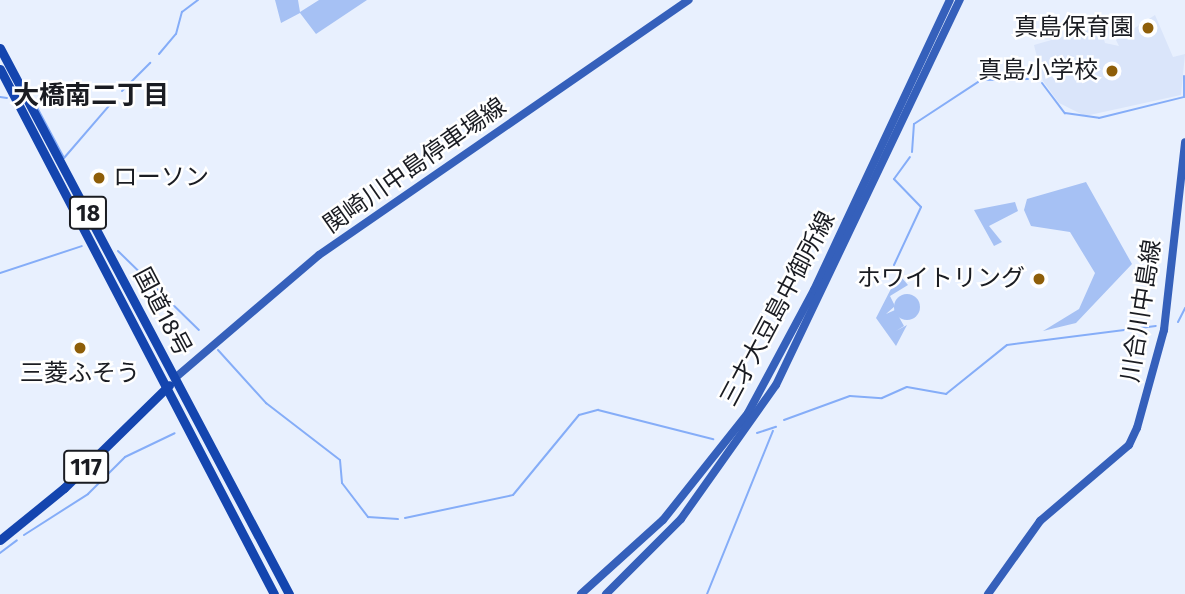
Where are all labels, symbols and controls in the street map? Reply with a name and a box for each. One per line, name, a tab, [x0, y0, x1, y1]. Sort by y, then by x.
place label: 真島保育園	[1014, 14, 1134, 42]
marker: 真島保育園	[1140, 20, 1156, 36]
place label: 真島小学校	[978, 57, 1098, 85]
marker: 真島小学校	[1104, 63, 1120, 79]
district label: 大橋南二丁目	[13, 80, 169, 112]
street label: 関崎川中島停車場線	[318, 92, 512, 240]
place label: ローソン	[113, 164, 209, 192]
marker: ローソン	[91, 170, 107, 186]
road number: 18	[69, 194, 107, 232]
street label: 三才大豆島中御所線	[715, 207, 841, 411]
street label: 川合川中島線	[1117, 238, 1167, 384]
street label: 国道18号	[127, 263, 197, 361]
place label: ホワイトリング	[857, 265, 1025, 293]
marker: ホワイトリング	[1031, 271, 1047, 287]
marker: 三菱ふそう	[72, 340, 88, 356]
place label: 三菱ふそう	[20, 360, 140, 388]
road number: 117	[62, 447, 110, 486]

